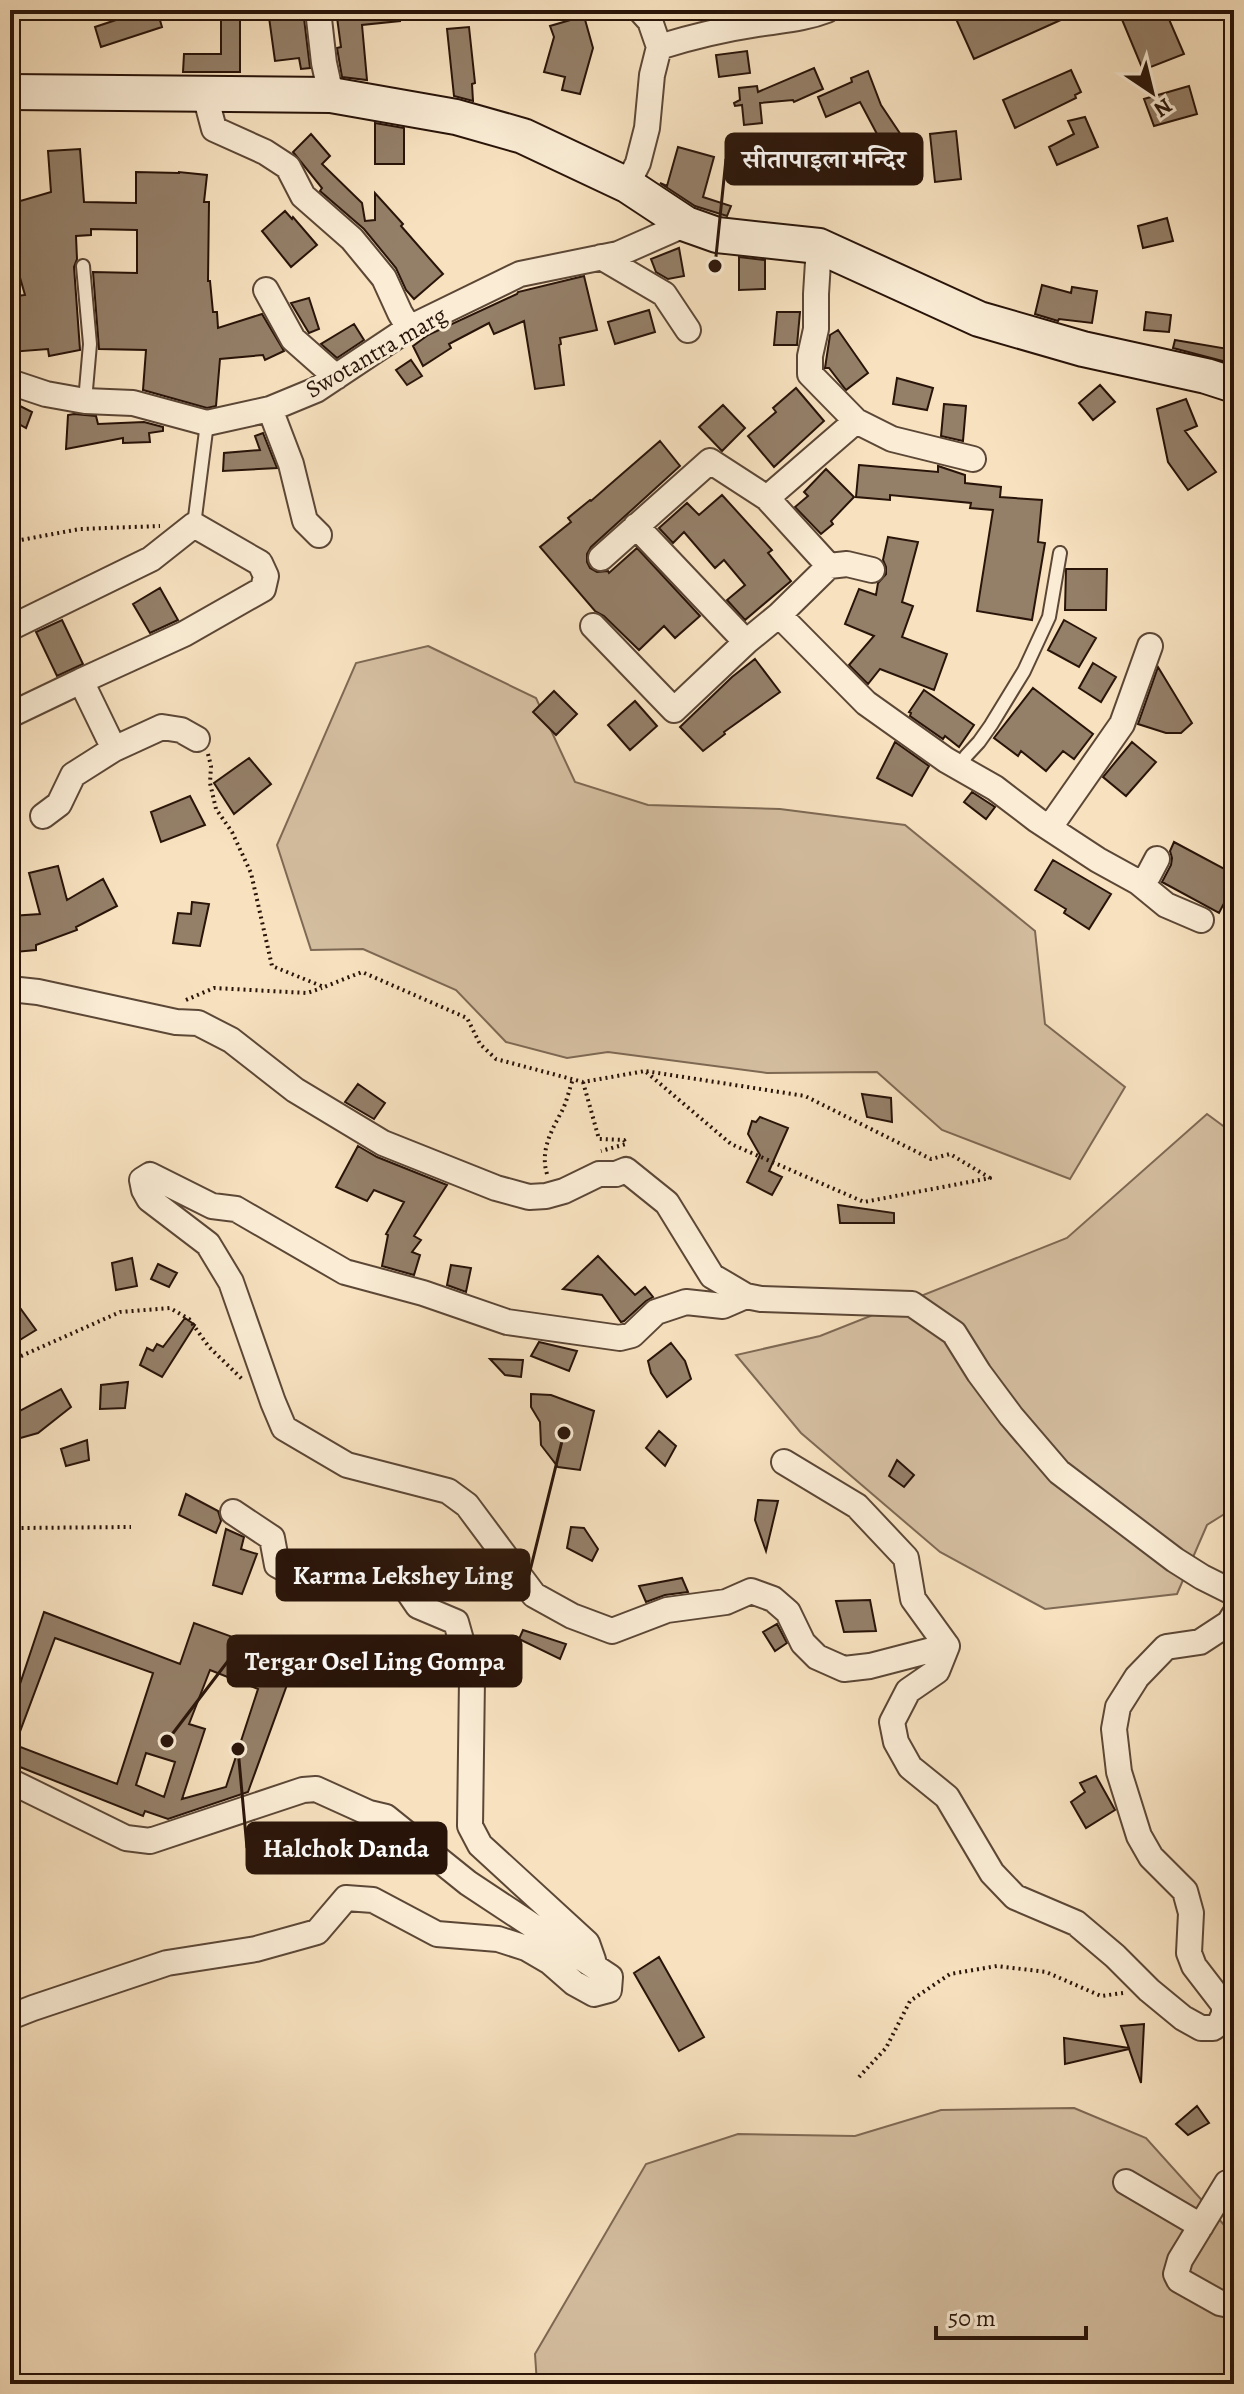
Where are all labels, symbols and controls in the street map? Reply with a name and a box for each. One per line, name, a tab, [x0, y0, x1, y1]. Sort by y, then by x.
north arrow	[1112, 52, 1192, 132]
text: N	[1148, 91, 1178, 124]
callout: सीतापाइला मन्दिर	[726, 134, 922, 184]
text: सीतापाइला मन्दिर	[740, 142, 908, 177]
street label: Swotantra marg	[300, 299, 452, 405]
callout: Karma Lekshey Ling	[277, 1550, 529, 1600]
text: Karma Lekshey Ling	[293, 1558, 514, 1593]
callout: Tergar Osel Ling Gompa	[228, 1636, 521, 1686]
text: Tergar Osel Ling Gompa	[245, 1644, 506, 1679]
callout: Halchok Danda	[247, 1823, 446, 1873]
text: Halchok Danda	[263, 1831, 430, 1866]
scale bar	[936, 2290, 1086, 2340]
text: 50 m	[948, 2302, 996, 2334]

